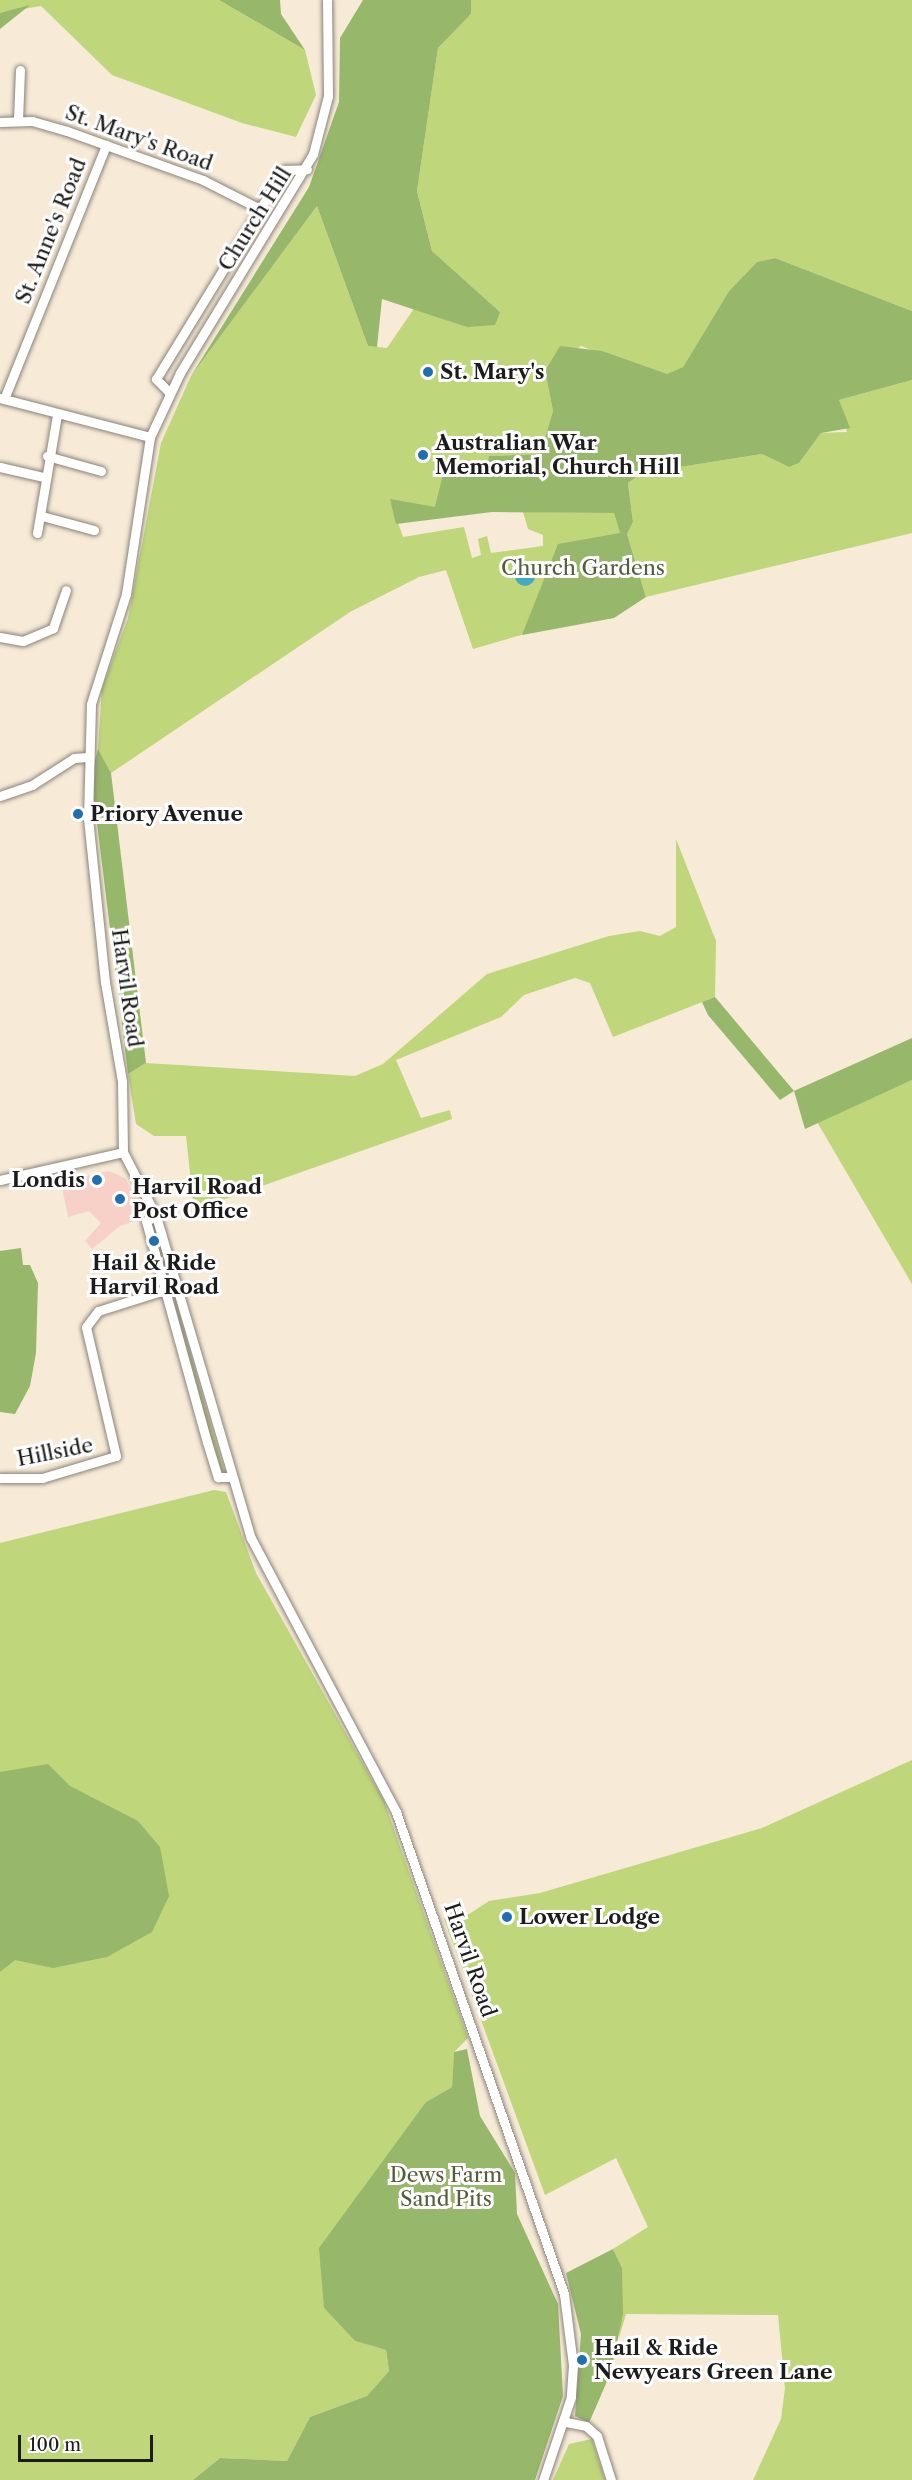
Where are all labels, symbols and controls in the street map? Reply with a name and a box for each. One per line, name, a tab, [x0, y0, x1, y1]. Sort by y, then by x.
street label: St. Mary's Road	[62, 100, 216, 176]
street label: St. Anne's Road	[10, 154, 92, 308]
street label: Church Hill	[213, 163, 297, 275]
place label: St. Mary's	[440, 359, 545, 385]
marker: St. Mary's	[421, 365, 435, 379]
place label: Australian War Memorial, Church Hill	[435, 430, 680, 480]
marker: Australian War Memorial, Church Hill	[416, 448, 430, 462]
park label: Church Gardens	[501, 555, 665, 581]
place label: Priory Avenue	[90, 801, 244, 827]
marker: Priory Avenue	[71, 807, 85, 821]
street label: Harvil Road	[106, 927, 148, 1049]
place label: Londis	[12, 1167, 85, 1193]
marker: Londis	[90, 1173, 104, 1187]
place label: Harvil Road Post Office	[132, 1174, 262, 1224]
marker: Harvil Road Post Office	[113, 1192, 127, 1206]
marker: Hail & Ride Harvil Road	[147, 1234, 161, 1248]
place label: Hail & Ride Harvil Road	[89, 1250, 219, 1300]
street label: Hillside	[15, 1432, 95, 1472]
street label: Harvil Road	[439, 1900, 501, 2020]
place label: Lower Lodge	[519, 1904, 660, 1930]
marker: Lower Lodge	[500, 1910, 514, 1924]
park label: Dews Farm Sand Pits	[390, 2162, 502, 2212]
place label: Hail & Ride Newyears Green Lane	[594, 2335, 833, 2385]
marker: Hail & Ride Newyears Green Lane	[575, 2353, 589, 2367]
scale bar	[21, 2423, 156, 2461]
text: 100 m	[29, 2434, 81, 2456]

